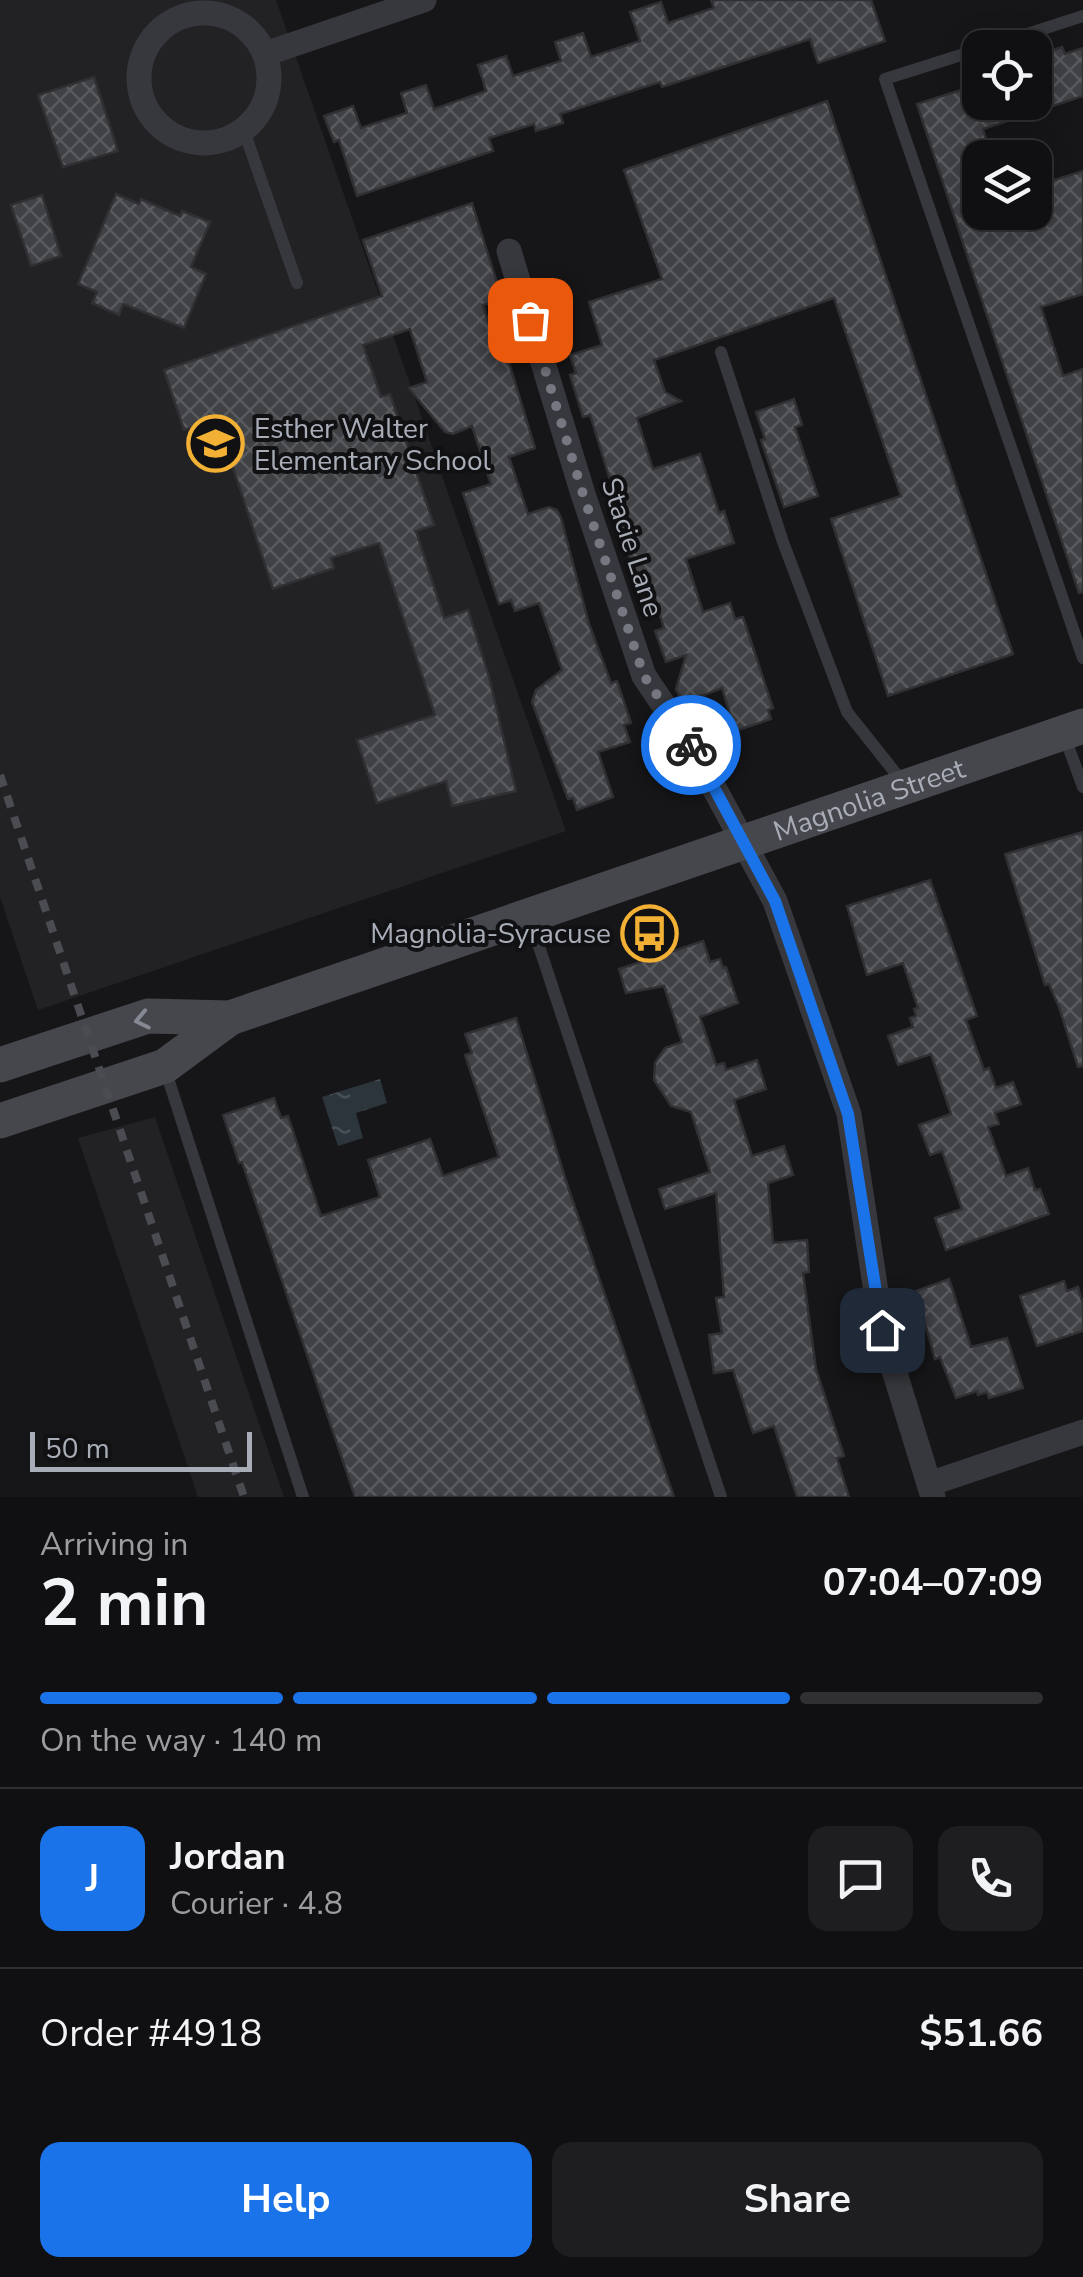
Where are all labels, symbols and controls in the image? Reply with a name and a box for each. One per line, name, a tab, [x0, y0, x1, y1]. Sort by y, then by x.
map controls	[962, 30, 1052, 230]
button: locate	[962, 30, 1052, 120]
button: layers	[962, 140, 1052, 230]
pin	[488, 278, 573, 363]
icon: bag	[503, 293, 558, 348]
place label: Esther Walter Elementary School	[254, 410, 491, 480]
school or university icon: Esther Walter Elementary School	[185, 414, 245, 474]
street label: Stacie Lane	[592, 473, 672, 622]
courier	[641, 695, 741, 795]
icon: bike	[664, 718, 719, 773]
street label: Magnolia Street	[768, 750, 970, 851]
bus stop icon: Magnolia-Syracuse	[620, 903, 680, 963]
place label: Magnolia-Syracuse	[370, 915, 611, 953]
one-way arrow	[134, 1008, 151, 1029]
pin	[840, 1288, 925, 1373]
icon: home	[855, 1303, 910, 1358]
scale bar	[30, 1427, 252, 1472]
text: 50 m	[45, 1430, 110, 1468]
text: Arriving in	[40, 1523, 188, 1566]
text: 07:04–07:09	[823, 1557, 1043, 1608]
text: 2 min	[40, 1559, 208, 1648]
text: On the way · 140 m	[40, 1719, 322, 1762]
button: chat	[808, 1826, 913, 1931]
button: phone	[938, 1826, 1043, 1931]
text: Jordan	[170, 1831, 286, 1882]
text: J	[86, 1853, 99, 1904]
text: Courier · 4.8	[170, 1882, 343, 1925]
text: Order #4918	[40, 2008, 262, 2059]
text: $51.66	[920, 2008, 1043, 2059]
button: Help	[40, 2142, 532, 2257]
button: Share	[552, 2142, 1043, 2257]

